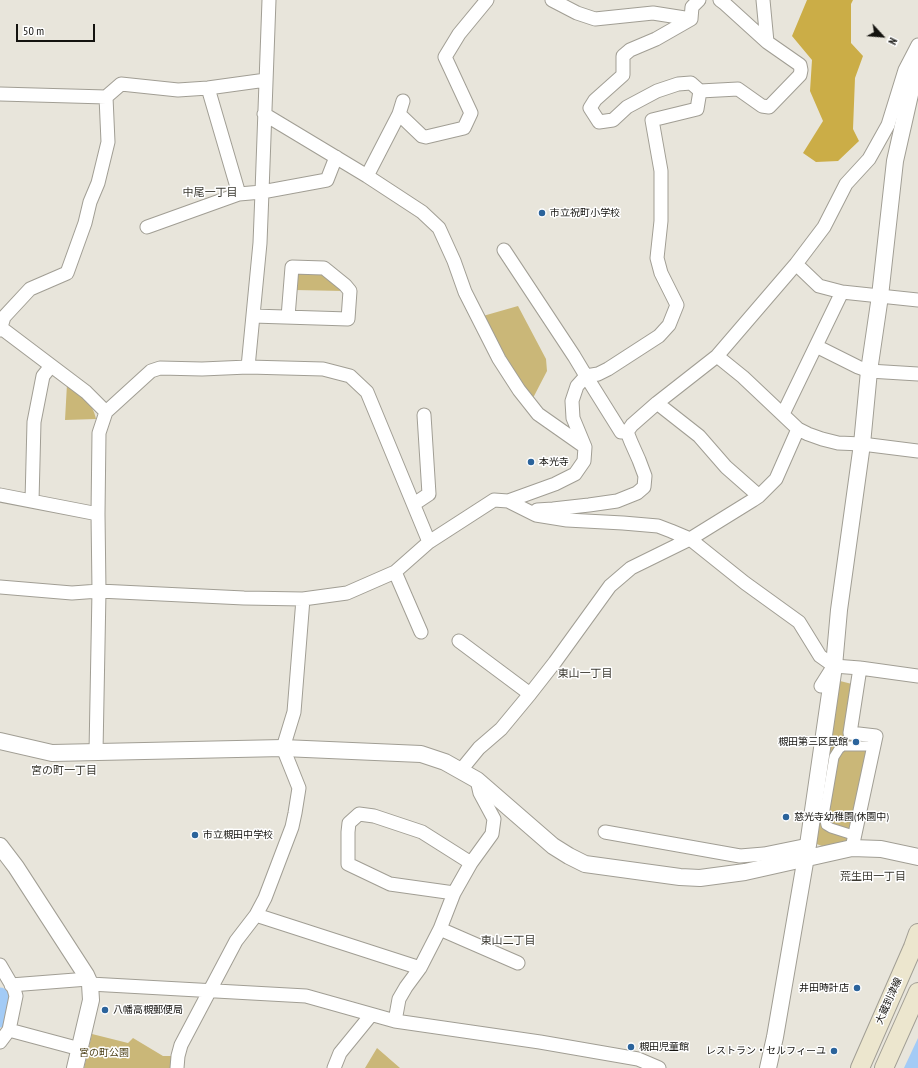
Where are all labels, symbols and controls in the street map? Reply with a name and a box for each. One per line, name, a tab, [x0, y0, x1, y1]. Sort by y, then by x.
scale bar	[18, 16, 97, 42]
north arrow	[862, 16, 902, 56]
text: 50 m	[23, 23, 44, 38]
text: N	[885, 36, 900, 47]
district label: 中尾一丁目	[183, 186, 237, 200]
place label: 市立祝町小学校	[550, 207, 620, 219]
marker: 市立祝町小学校	[537, 208, 547, 218]
place label: 本光寺	[539, 456, 569, 468]
marker: 本光寺	[526, 457, 536, 467]
district label: 東山一丁目	[558, 667, 612, 681]
place label: 槻田第三区民館	[778, 736, 848, 748]
marker: 槻田第三区民館	[851, 737, 861, 747]
district label: 宮の町一丁目	[31, 764, 97, 778]
place label: 慈光寺幼稚園(休園中)	[794, 811, 889, 823]
marker: 慈光寺幼稚園(休園中)	[781, 812, 791, 822]
place label: 市立槻田中学校	[203, 829, 273, 841]
marker: 市立槻田中学校	[190, 830, 200, 840]
district label: 荒生田一丁目	[840, 870, 906, 884]
district label: 東山二丁目	[481, 934, 535, 948]
street label: 大蔵到津線	[873, 976, 905, 1026]
place label: 井田時計店	[799, 982, 849, 994]
marker: 井田時計店	[852, 983, 862, 993]
place label: 八幡高槻郵便局	[113, 1004, 183, 1016]
marker: 八幡高槻郵便局	[100, 1005, 110, 1015]
place label: 槻田児童館	[639, 1041, 689, 1053]
marker: 槻田児童館	[626, 1042, 636, 1052]
place label: レストラン・セルフィーユ	[706, 1045, 826, 1057]
marker: レストラン・セルフィーユ	[829, 1046, 839, 1056]
park label: 宮の町公園	[79, 1047, 129, 1059]

